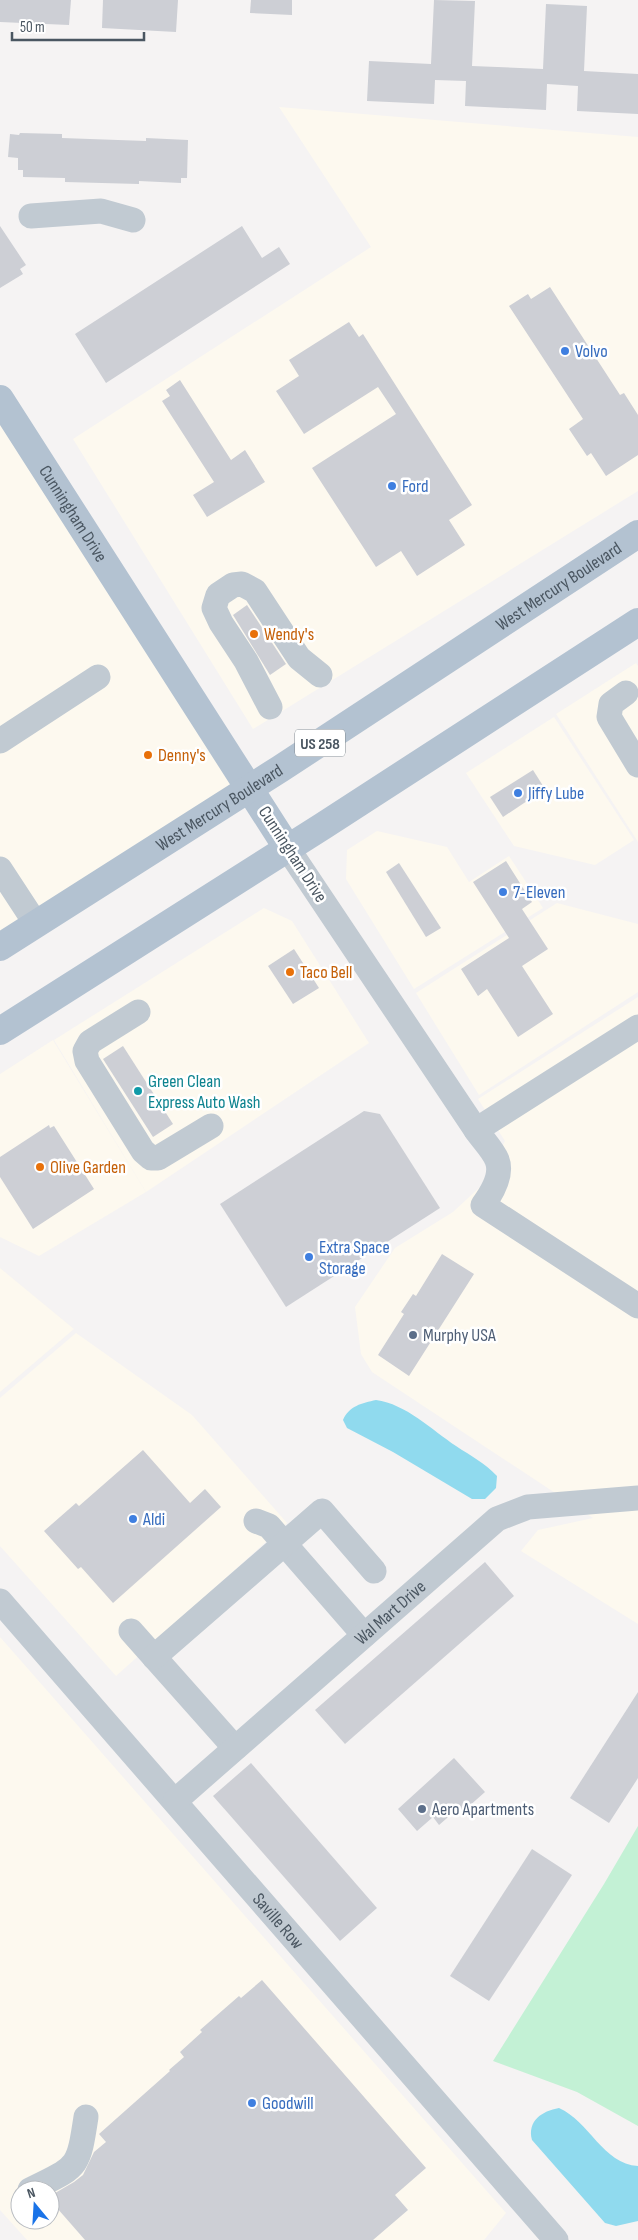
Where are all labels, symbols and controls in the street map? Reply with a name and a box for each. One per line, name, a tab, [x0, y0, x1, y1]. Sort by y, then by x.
scale bar	[12, 10, 145, 42]
text: 50 m	[20, 18, 45, 37]
place label: Volvo	[575, 341, 608, 362]
marker: Volvo	[559, 345, 571, 357]
street label: Cunningham Drive	[34, 462, 112, 566]
place label: Ford	[402, 476, 428, 497]
marker: Ford	[386, 480, 398, 492]
street label: West Mercury Boulevard	[492, 538, 626, 635]
place label: Wendy's	[264, 624, 314, 645]
marker: Wendy's	[248, 628, 260, 640]
road number: US 258	[295, 730, 345, 756]
place label: Denny's	[158, 745, 206, 766]
marker: Denny's	[142, 749, 154, 761]
street label: West Mercury Boulevard	[153, 760, 287, 856]
place label: Jiffy Lube	[527, 783, 584, 804]
marker: Jiffy Lube	[512, 787, 524, 799]
street label: Cunningham Drive	[254, 802, 331, 906]
place label: 7-Eleven	[513, 882, 566, 903]
marker: 7-Eleven	[497, 886, 509, 898]
place label: Taco Bell	[300, 962, 352, 983]
marker: Taco Bell	[284, 966, 296, 978]
place label: Green Clean Express Auto Wash	[148, 1071, 261, 1113]
marker: Green Clean Express Auto Wash	[132, 1085, 144, 1097]
place label: Olive Garden	[50, 1157, 126, 1178]
marker: Olive Garden	[34, 1161, 46, 1173]
place label: Extra Space Storage	[319, 1237, 390, 1279]
marker: Extra Space Storage	[303, 1251, 315, 1263]
place label: Murphy USA	[423, 1325, 496, 1346]
marker: Murphy USA	[407, 1329, 419, 1341]
place label: Aldi	[142, 1509, 165, 1530]
marker: Aldi	[127, 1513, 139, 1525]
street label: Wal Mart Drive	[351, 1576, 430, 1650]
place label: Aero Apartments	[431, 1799, 534, 1820]
marker: Aero Apartments	[416, 1803, 428, 1815]
street label: Saville Row	[248, 1889, 308, 1953]
place label: Goodwill	[262, 2093, 314, 2114]
marker: Goodwill	[246, 2097, 258, 2109]
north arrow	[10, 2180, 60, 2230]
text: N	[25, 2184, 37, 2202]

